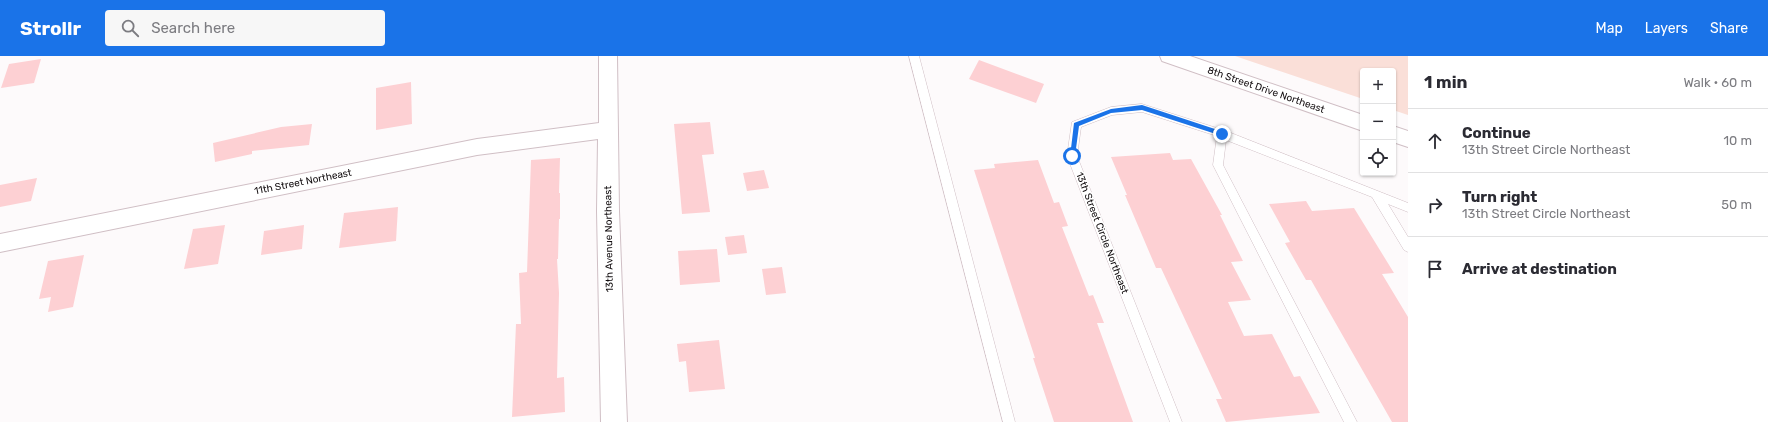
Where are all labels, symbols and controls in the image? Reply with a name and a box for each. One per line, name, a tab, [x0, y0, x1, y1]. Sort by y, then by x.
search box	[105, 10, 385, 46]
text: Strollr	[20, 17, 81, 40]
icon: search	[119, 17, 141, 39]
text: Search here	[151, 19, 235, 37]
text: Map	[1596, 20, 1623, 37]
text: Layers	[1645, 20, 1688, 37]
text: Share	[1710, 20, 1748, 37]
street label: 8th Street Drive Northeast	[1206, 64, 1326, 116]
map controls	[1360, 68, 1396, 176]
button: +	[1360, 68, 1396, 104]
text: 1 min	[1424, 72, 1467, 92]
text: Walk · 60 m	[1683, 75, 1752, 90]
button: −	[1360, 104, 1396, 140]
text: Continue	[1462, 124, 1531, 142]
route end	[1213, 125, 1231, 143]
icon: ahead	[1424, 130, 1446, 152]
text: 10 m	[1723, 133, 1752, 148]
button: locate	[1360, 140, 1396, 176]
text: 13th Street Circle Northeast	[1462, 142, 1630, 157]
route start	[1063, 147, 1081, 165]
street label: 11th Street Northeast	[253, 167, 353, 197]
street label: 13th Street Circle Northeast	[1073, 170, 1131, 296]
street label: 13th Avenue Northeast	[602, 186, 616, 292]
text: Turn right	[1462, 188, 1537, 206]
icon: right	[1424, 194, 1446, 216]
text: 50 m	[1721, 197, 1752, 212]
text: 13th Street Circle Northeast	[1462, 206, 1630, 221]
icon: arrive	[1424, 258, 1446, 280]
text: Arrive at destination	[1462, 260, 1617, 278]

